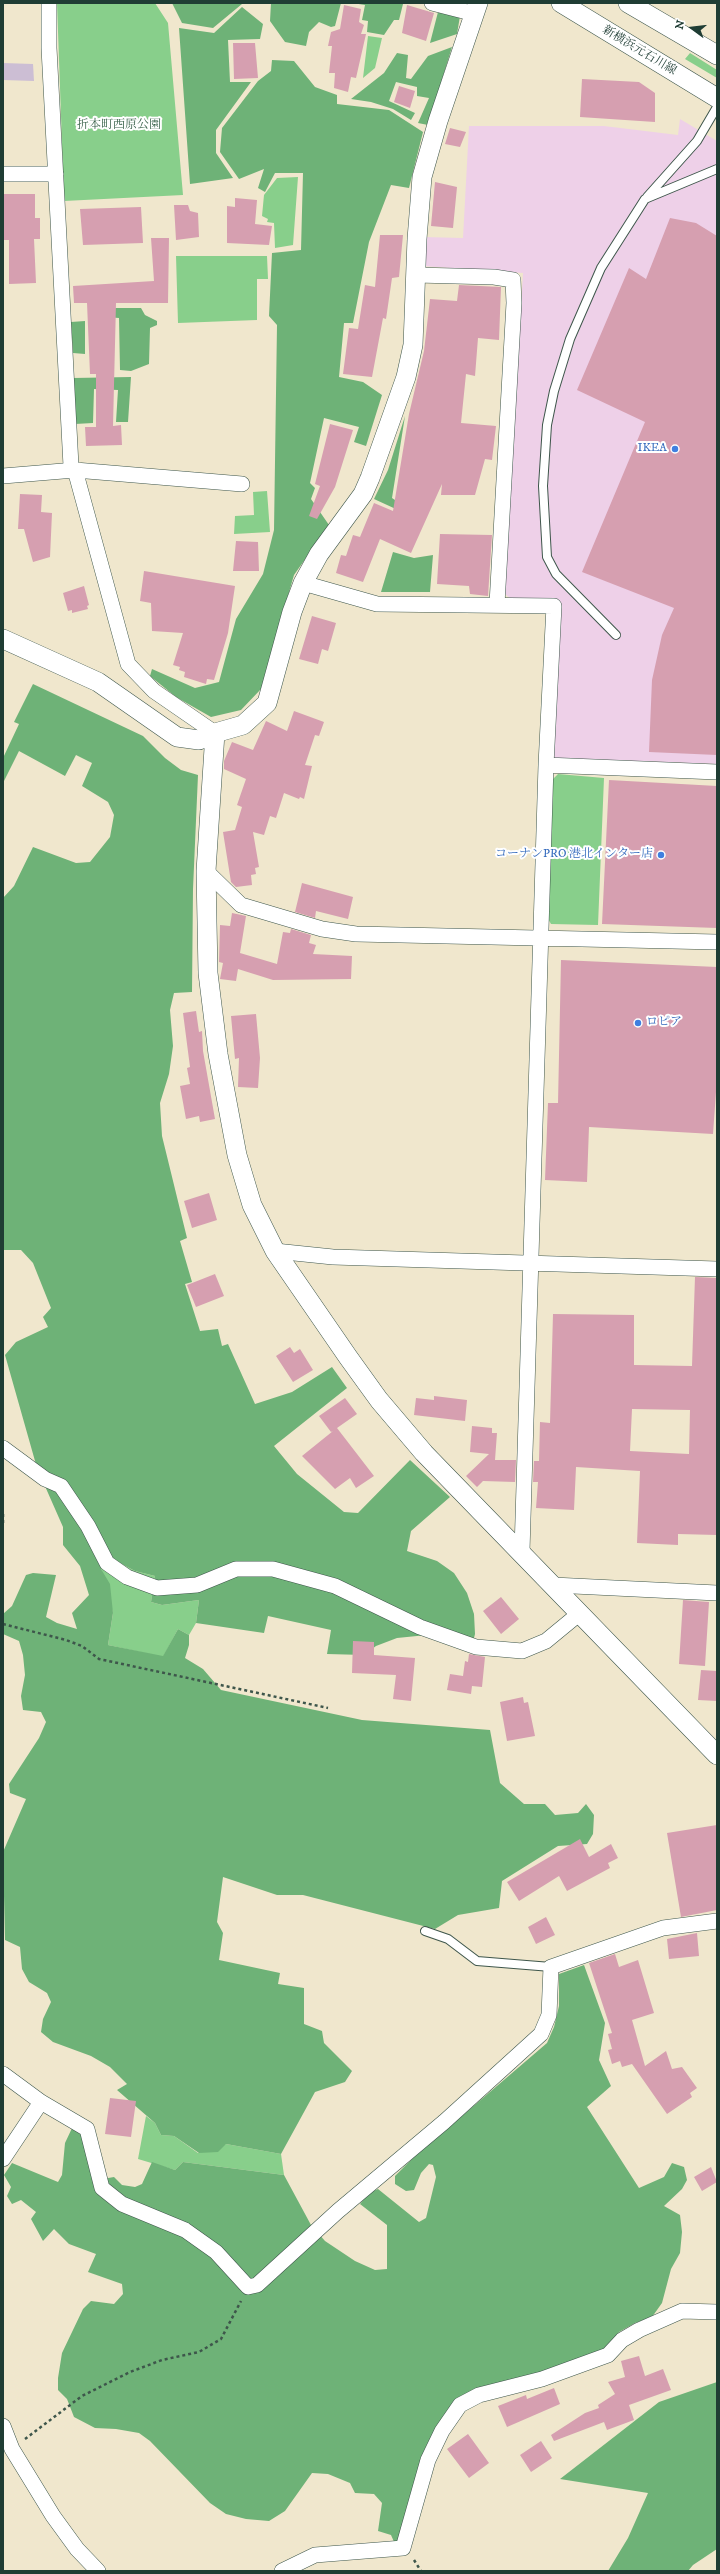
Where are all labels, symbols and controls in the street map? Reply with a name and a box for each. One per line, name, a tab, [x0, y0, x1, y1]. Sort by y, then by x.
north arrow	[672, 8, 712, 48]
text: N	[672, 19, 688, 31]
street label: 新横浜元石川線	[599, 23, 679, 79]
park label: 折本町西原公園	[77, 119, 161, 133]
place label: IKEA	[637, 442, 667, 456]
marker: IKEA	[670, 444, 680, 454]
place label: コーナンPRO 港北インター店	[495, 848, 653, 862]
marker: コーナンPRO 港北インター店	[656, 850, 666, 860]
place label: ロピア	[646, 1016, 682, 1030]
marker: ロピア	[633, 1018, 643, 1028]

